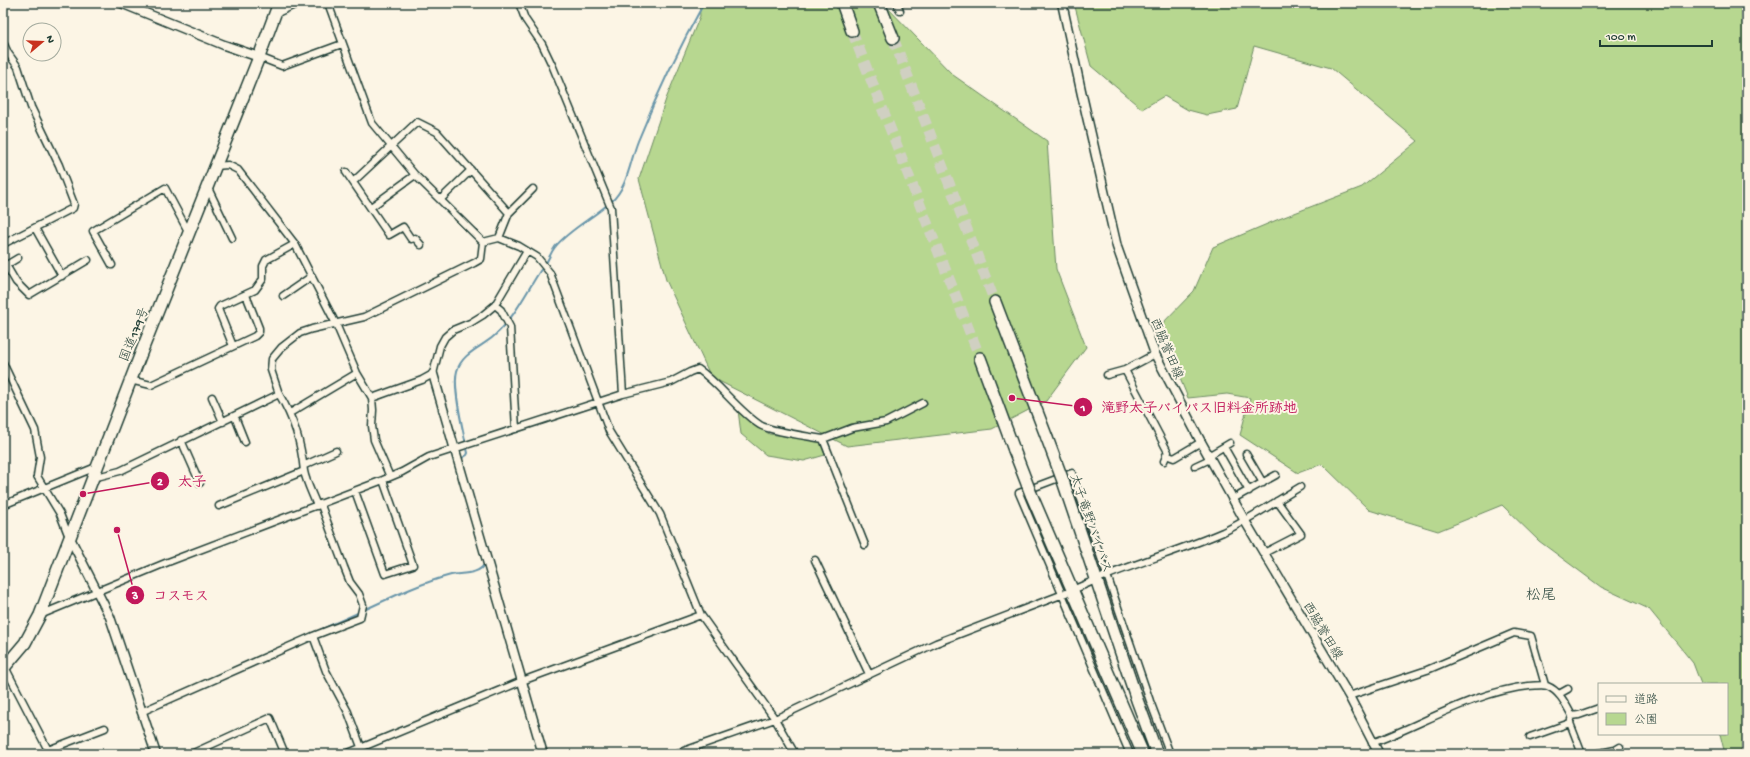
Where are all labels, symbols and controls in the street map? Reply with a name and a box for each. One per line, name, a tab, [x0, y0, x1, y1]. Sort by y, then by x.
north arrow	[22, 22, 62, 62]
scale bar	[1600, 22, 1712, 48]
text: 100 m	[1605, 31, 1636, 45]
text: N	[43, 34, 56, 45]
street label: 国道179号	[117, 305, 153, 364]
street label: 西脇誉田線	[1146, 316, 1187, 383]
callout: 滝野太子バイパス旧料金所跡地	[1073, 394, 1305, 420]
text: 滝野太子バイパス旧料金所跡地	[1101, 400, 1297, 418]
text: 1	[1080, 402, 1086, 416]
callout: 太子	[150, 468, 214, 494]
street label: 太子竜野バイパス	[1066, 472, 1115, 575]
text: 太子	[178, 475, 206, 492]
text: 2	[157, 476, 163, 490]
callout: コスモス	[125, 582, 217, 608]
district label: 松尾	[1526, 587, 1556, 605]
text: コスモス	[153, 589, 209, 606]
text: 3	[131, 590, 138, 604]
street label: 西脇誉田線	[1299, 599, 1346, 664]
legend	[1598, 683, 1728, 735]
text: 道路	[1634, 693, 1658, 708]
text: 公園	[1634, 713, 1658, 728]

